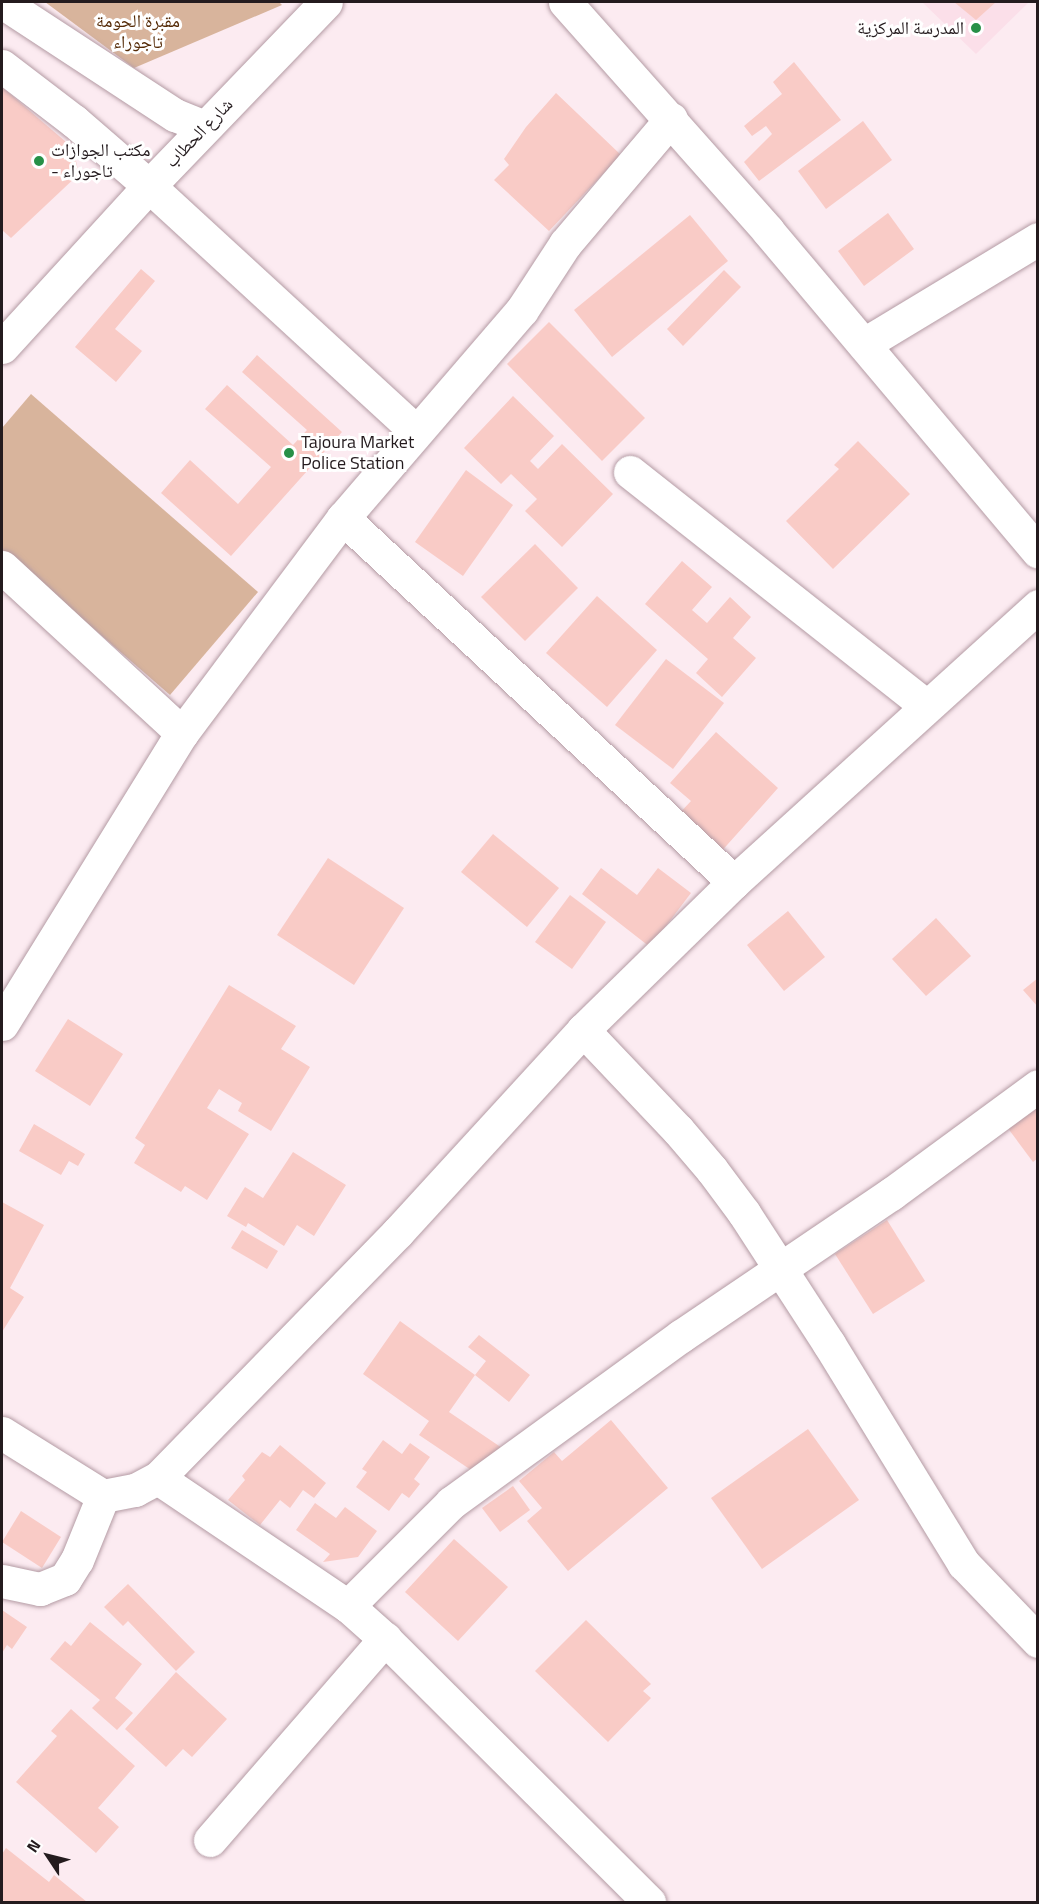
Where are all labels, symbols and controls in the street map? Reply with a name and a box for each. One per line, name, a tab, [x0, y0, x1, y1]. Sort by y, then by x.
park label: مقبرة الحومة تاجوراء	[96, 11, 180, 54]
place label: المدرسة المركزية	[857, 17, 964, 39]
marker: المدرسة المركزية	[969, 21, 983, 35]
street label: شارع الحطاب	[161, 94, 237, 172]
place label: مكتب الجوازات - تاجوراء	[51, 140, 151, 182]
marker: مكتب الجوازات - تاجوراء	[32, 154, 46, 168]
place label: Tajoura Market Police Station	[301, 432, 414, 474]
marker: Tajoura Market Police Station	[282, 446, 296, 460]
north arrow	[18, 1826, 78, 1886]
text: N	[20, 1834, 46, 1857]

